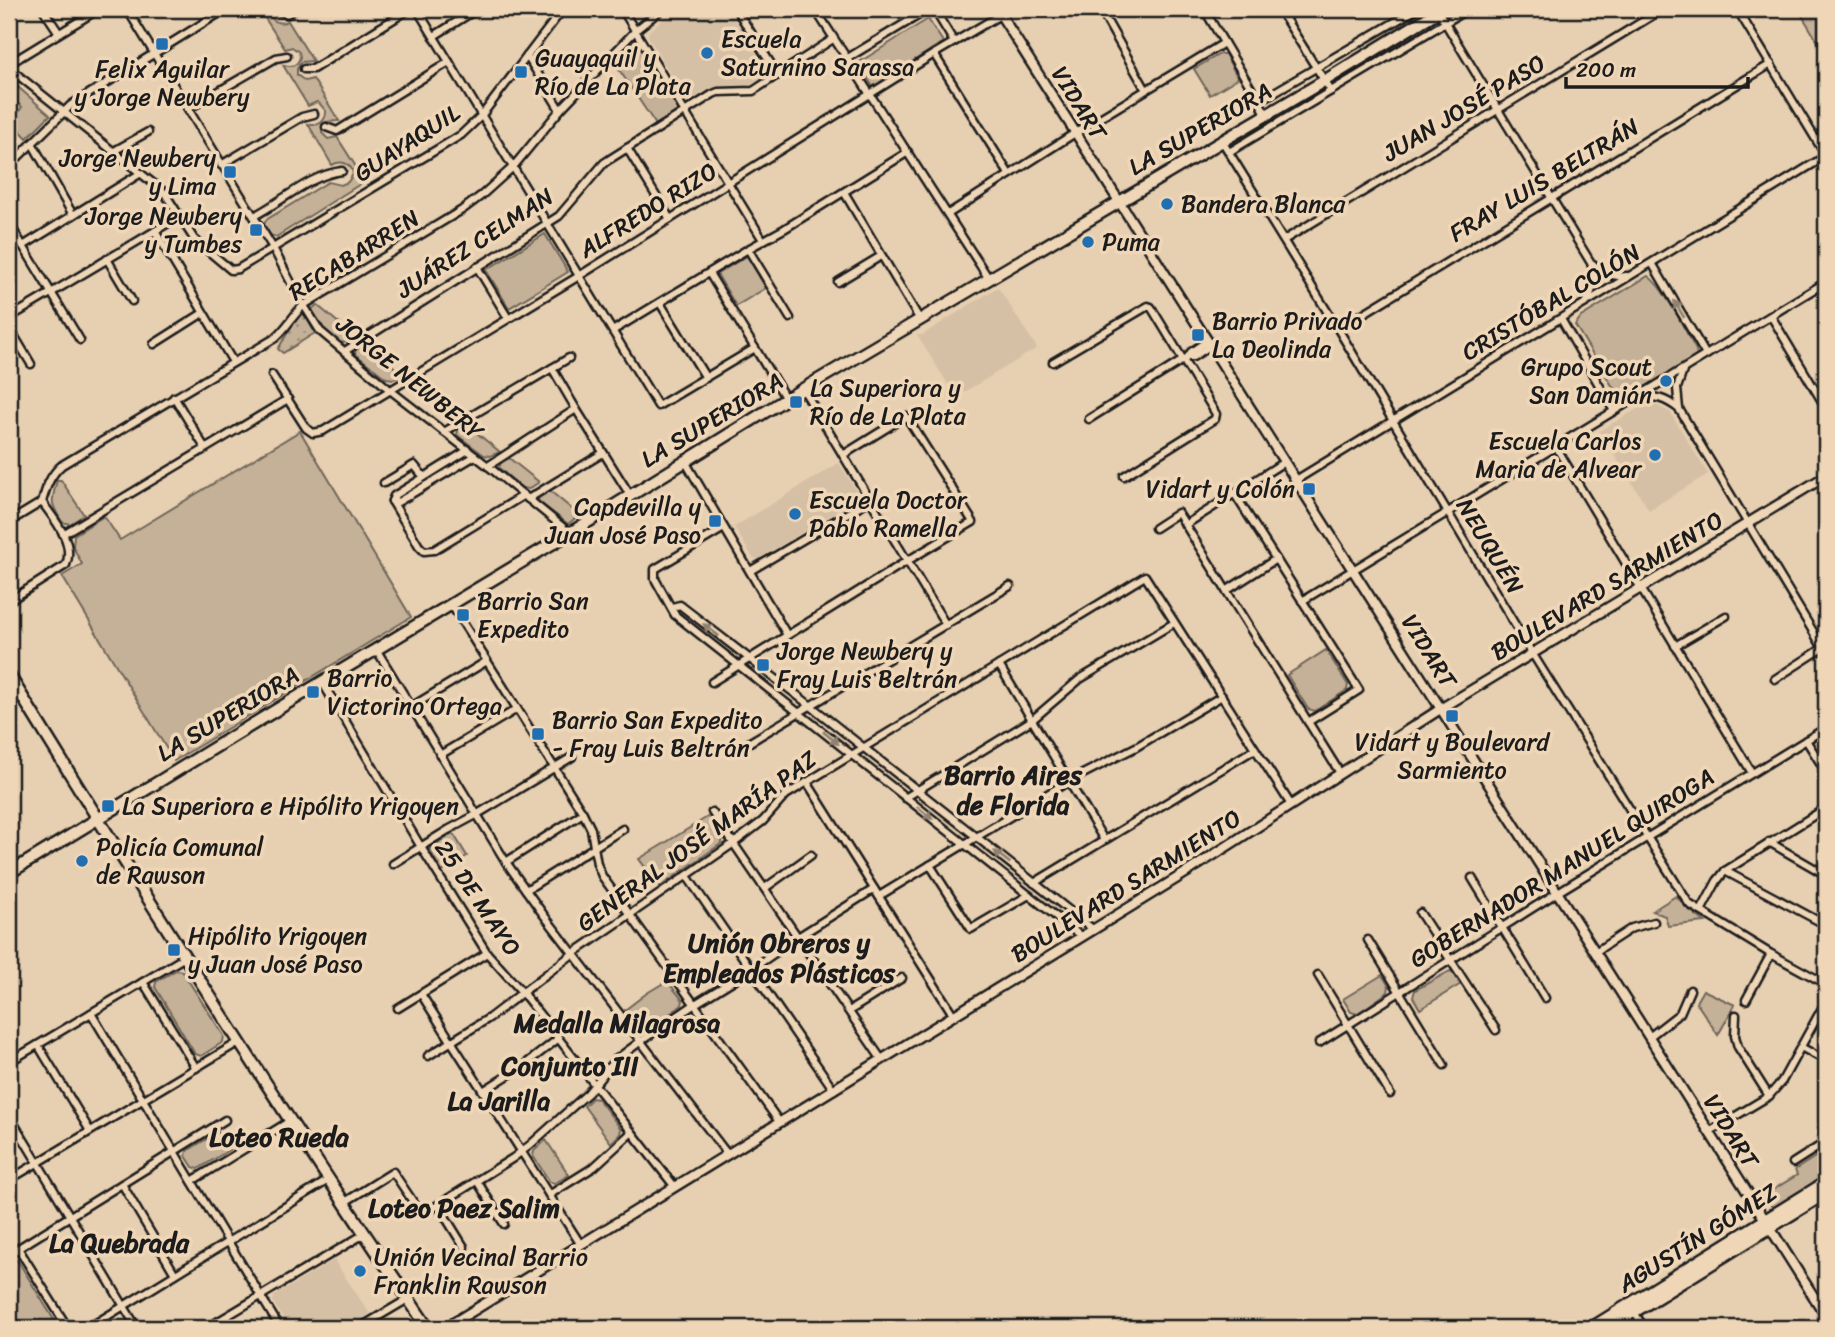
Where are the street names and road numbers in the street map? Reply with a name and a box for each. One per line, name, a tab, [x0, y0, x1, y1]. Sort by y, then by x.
street label: JUAN JOSÉ PASO	[1373, 43, 1554, 174]
street label: VIDART	[1040, 57, 1119, 150]
street label: LA SUPERIORA	[1120, 71, 1280, 187]
street label: GUAYAQUIL	[345, 93, 469, 193]
street label: FRAY LUIS BELTRÁN	[1441, 106, 1648, 254]
street label: ALFREDO RIZO	[569, 151, 726, 270]
street label: JUÁREZ CELMAN	[387, 176, 563, 310]
street label: RECABARREN	[280, 198, 428, 312]
street label: CRISTÓBAL COLÓN	[1453, 232, 1649, 372]
street label: JORGE NEWBERY	[326, 304, 494, 452]
street label: LA SUPERIORA	[632, 361, 792, 479]
street label: NEUQUÉN	[1445, 489, 1536, 603]
street label: BOULEVARD SARMIENTO	[1482, 500, 1732, 672]
street label: VIDART	[1390, 605, 1469, 698]
street label: LA SUPERIORA	[148, 655, 308, 773]
street label: GENERAL JOSÉ MARÍA PAZ	[567, 738, 827, 943]
street label: GOBERNADOR MANUEL QUIROGA	[1401, 757, 1723, 979]
street label: BOULEVARD SARMIENTO	[1002, 798, 1250, 974]
street label: 25 DE MAYO	[423, 831, 533, 965]
street label: VIDART	[1692, 1085, 1771, 1178]
street label: AGUSTÍN GÓMEZ	[1608, 1171, 1787, 1305]

